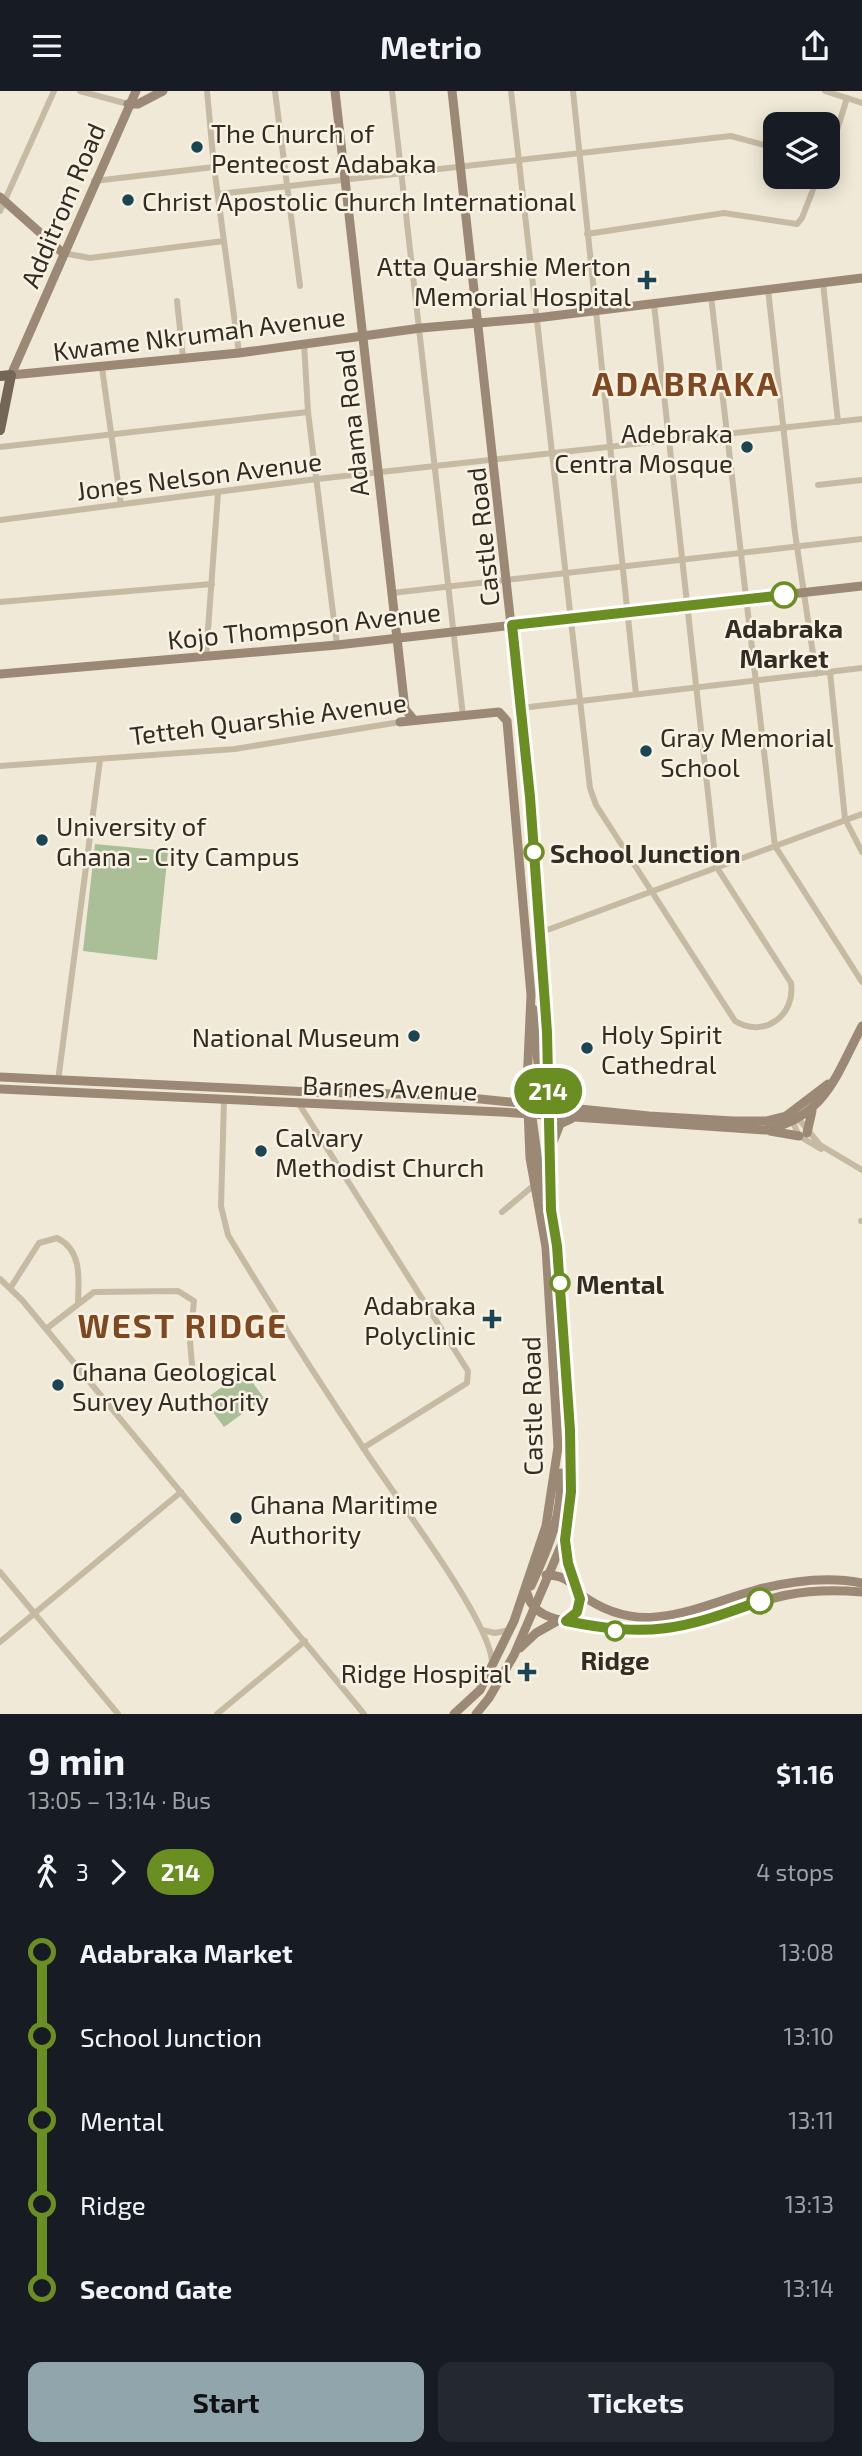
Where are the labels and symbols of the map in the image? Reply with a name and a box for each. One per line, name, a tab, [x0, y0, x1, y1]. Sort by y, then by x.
place label: The Church of Pentecost Adabaka	[211, 117, 437, 178]
street label: Additrom Road	[13, 118, 111, 292]
marker: The Church of Pentecost Adabaka	[189, 139, 205, 155]
place label: Christ Apostolic Church International	[142, 185, 576, 216]
marker: Christ Apostolic Church International	[120, 192, 136, 208]
place label: Atta Quarshie Merton Memorial Hospital	[377, 250, 631, 311]
marker: Atta Quarshie Merton Memorial Hospital	[637, 270, 657, 290]
street label: Kwame Nkrumah Avenue	[51, 300, 347, 366]
street label: Adama Road	[328, 348, 374, 498]
district label: ADABRAKA	[592, 363, 780, 403]
place label: Adebraka Centra Mosque	[554, 417, 733, 478]
marker: Adebraka Centra Mosque	[739, 439, 755, 455]
street label: Jones Nelson Avenue	[74, 445, 324, 505]
street label: Castle Road	[459, 466, 505, 608]
marker: Adabraka Market	[771, 582, 797, 608]
street label: Kojo Thompson Avenue	[166, 595, 442, 655]
place label: Adabraka Market	[725, 612, 843, 673]
street label: Tetteh Quarshie Avenue	[128, 686, 408, 750]
place label: Gray Memorial School	[660, 721, 833, 782]
marker: Gray Memorial School	[638, 743, 654, 759]
place label: University of Ghana - City Campus	[56, 810, 300, 871]
marker: University of Ghana - City Campus	[34, 832, 50, 848]
place label: School Junction	[550, 837, 741, 868]
marker: School Junction	[524, 842, 544, 862]
place label: Holy Spirit Cathedral	[601, 1018, 722, 1079]
place label: National Museum	[192, 1021, 400, 1052]
marker: National Museum	[406, 1028, 422, 1044]
marker: Holy Spirit Cathedral	[579, 1040, 595, 1056]
street label: Barnes Avenue	[302, 1068, 478, 1106]
line badge: 214	[508, 1068, 588, 1114]
place label: Calvary Methodist Church	[275, 1121, 484, 1182]
marker: Calvary Methodist Church	[253, 1143, 269, 1159]
place label: Mental	[576, 1268, 665, 1299]
marker: Mental	[550, 1273, 570, 1293]
place label: Adabraka Polyclinic	[364, 1289, 476, 1350]
district label: WEST RIDGE	[78, 1305, 288, 1345]
marker: Adabraka Polyclinic	[482, 1309, 502, 1329]
street label: Castle Road	[514, 1336, 548, 1476]
place label: Ghana Geological Survey Authority	[72, 1355, 276, 1416]
marker: Ghana Geological Survey Authority	[50, 1377, 66, 1393]
place label: Ghana Maritime Authority	[250, 1488, 438, 1549]
marker: Ghana Maritime Authority	[228, 1510, 244, 1526]
unlabelled marker	[747, 1588, 773, 1614]
marker: Ridge	[605, 1621, 625, 1641]
place label: Ridge	[580, 1644, 650, 1675]
place label: Ridge Hospital	[341, 1657, 511, 1688]
marker: Ridge Hospital	[517, 1662, 537, 1682]

